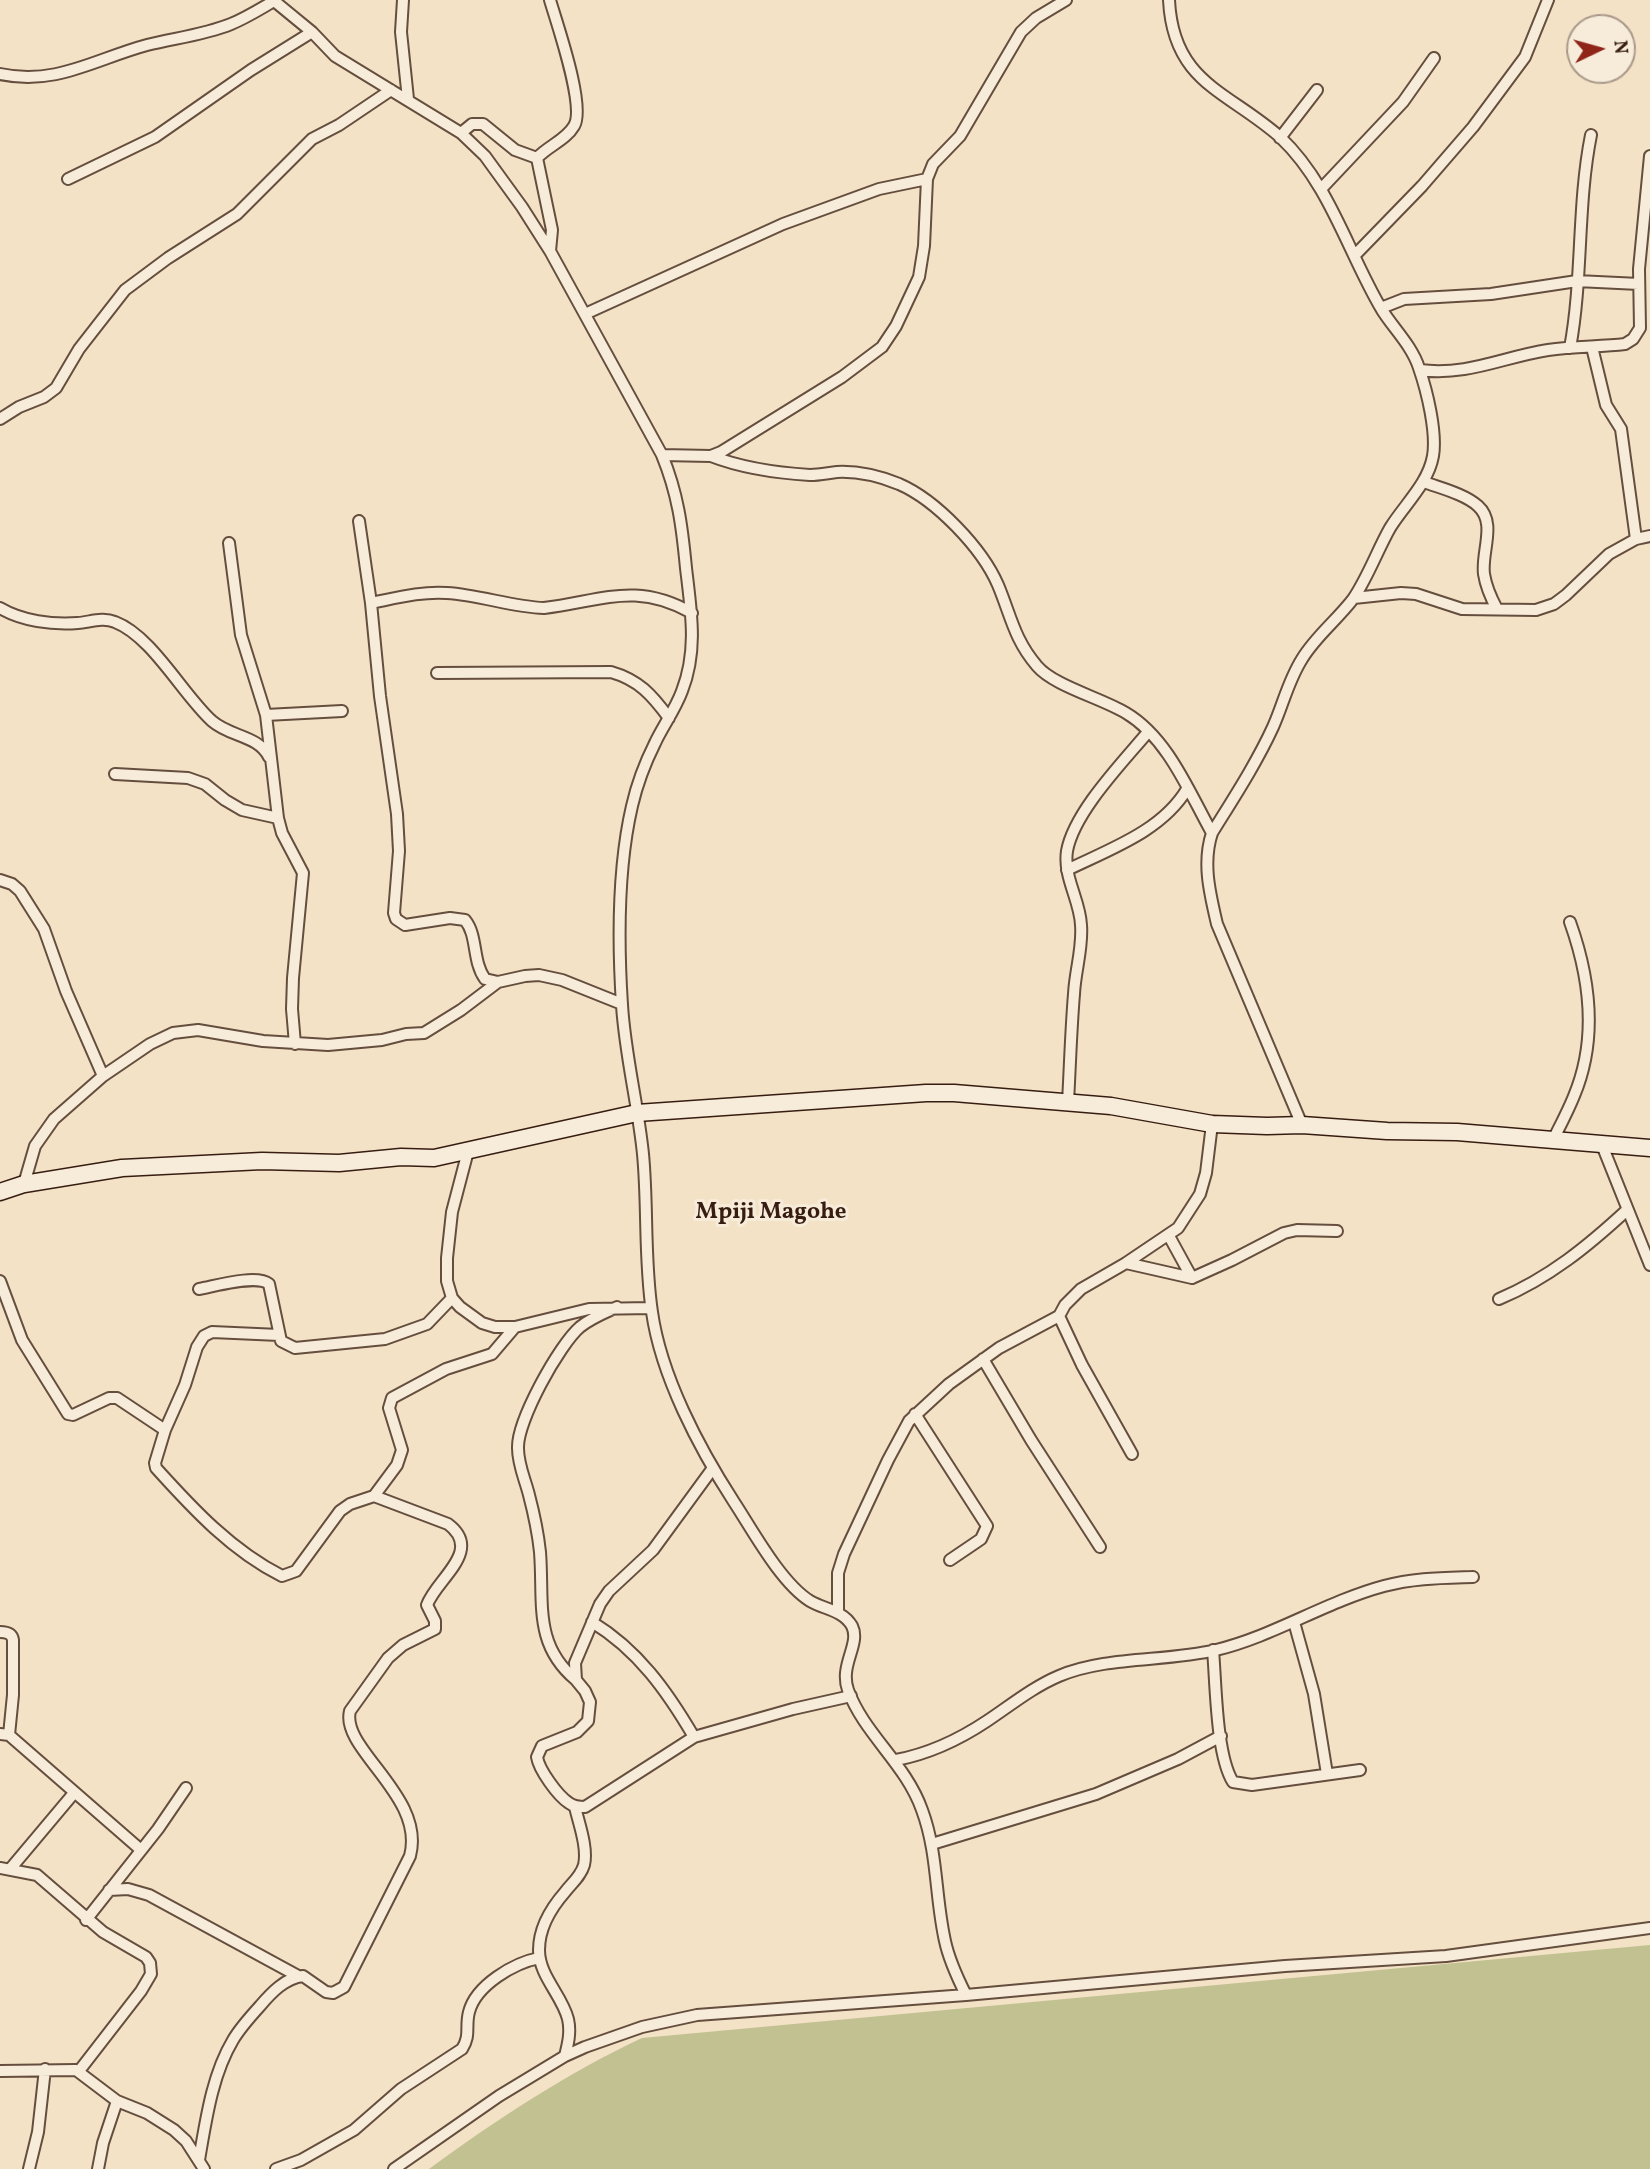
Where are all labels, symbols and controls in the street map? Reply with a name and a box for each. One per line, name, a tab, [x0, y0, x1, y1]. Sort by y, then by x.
north arrow	[1566, 14, 1636, 84]
text: N	[1606, 39, 1633, 55]
district label: Mpiji Magohe	[696, 1200, 846, 1228]

